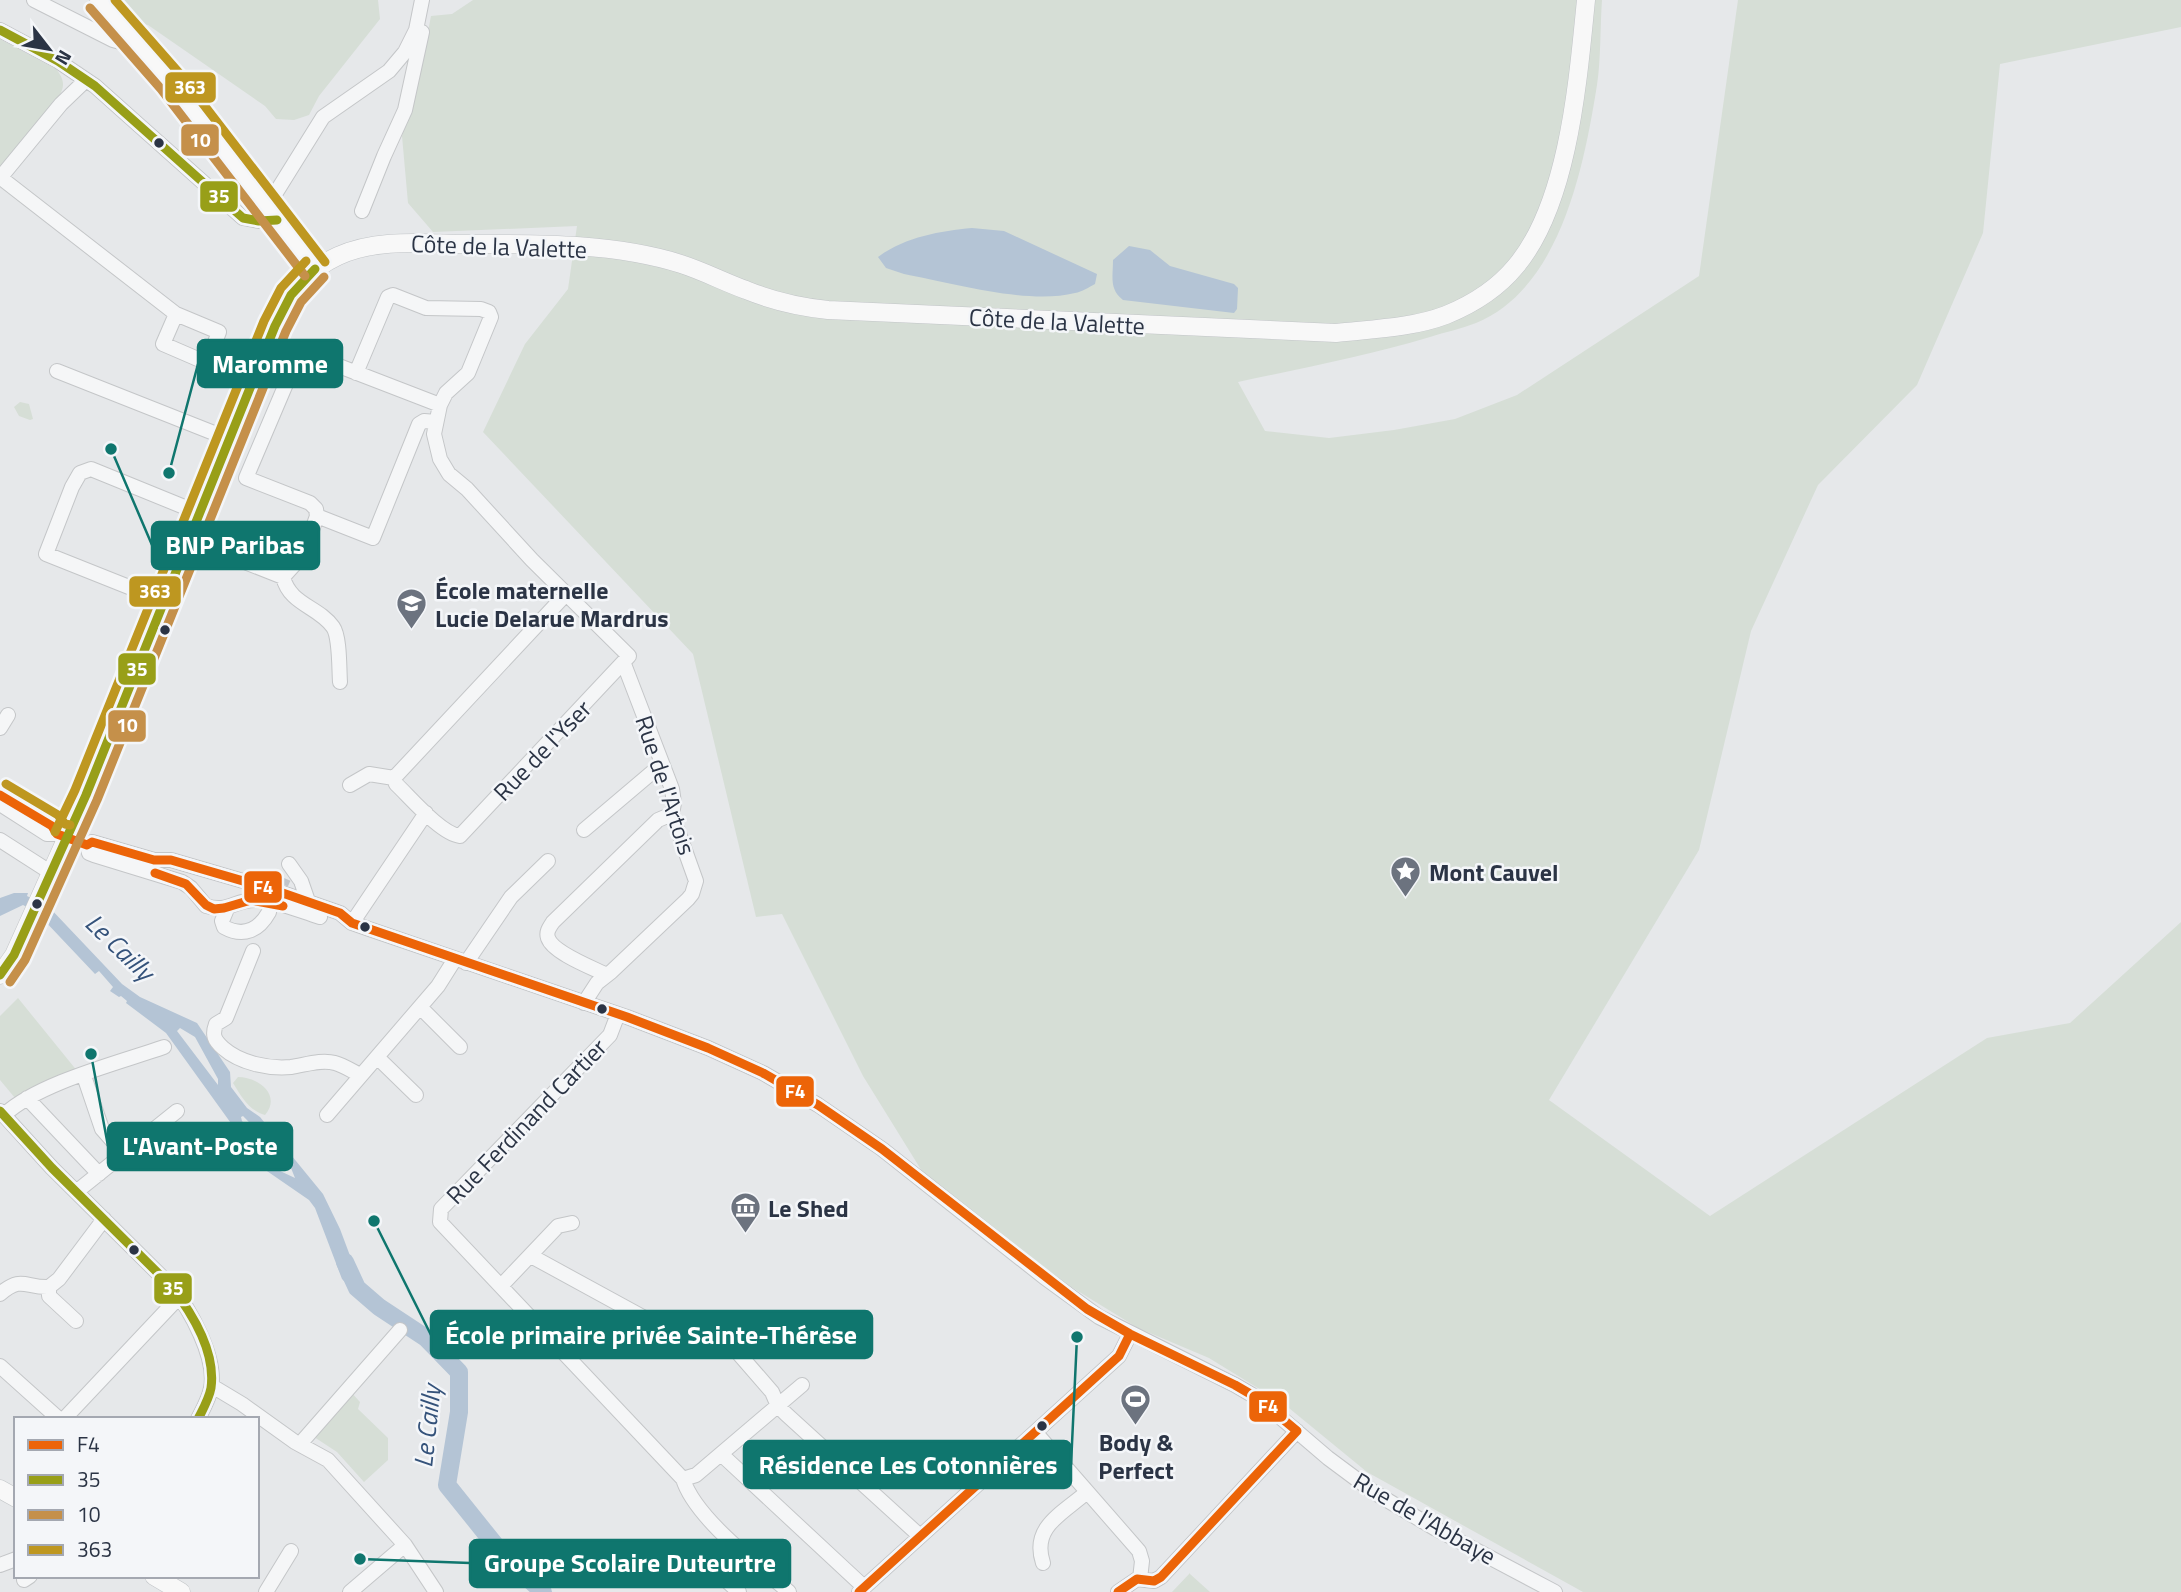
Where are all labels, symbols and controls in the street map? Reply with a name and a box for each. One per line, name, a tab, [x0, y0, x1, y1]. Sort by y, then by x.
north arrow	[14, 14, 84, 84]
text: N	[48, 45, 80, 71]
line badge: 363	[164, 71, 217, 104]
text: 363	[174, 72, 206, 101]
line badge: 10	[180, 123, 220, 157]
text: 10	[189, 125, 211, 154]
unlabelled marker	[152, 136, 166, 150]
line badge: 35	[199, 180, 239, 213]
text: 35	[208, 181, 230, 210]
street label: Côte de la Valette	[410, 225, 588, 267]
street label: Côte de la Valette	[968, 298, 1146, 344]
callout: Maromme	[198, 340, 342, 387]
text: Maromme	[212, 344, 328, 383]
callout: BNP Paribas	[152, 522, 319, 569]
text: BNP Paribas	[165, 525, 305, 564]
place label: École maternelle Lucie Delarue Mardrus	[435, 572, 669, 636]
line badge: 363	[128, 575, 182, 608]
text: 363	[139, 576, 171, 605]
school or university icon: École maternelle Lucie Delarue Mardrus	[395, 587, 429, 631]
unlabelled marker	[158, 623, 172, 637]
line badge: 35	[117, 652, 157, 686]
text: 35	[126, 654, 148, 683]
street label: Rue de l'Yser	[484, 691, 600, 809]
line badge: 10	[107, 709, 147, 743]
text: 10	[116, 710, 138, 739]
street label: Rue de l'Artois	[627, 711, 705, 859]
place label: Mont Cauvel	[1429, 854, 1559, 890]
place icon: Mont Cauvel	[1389, 855, 1423, 899]
line badge: F4	[243, 870, 283, 904]
text: F4	[253, 872, 273, 901]
unlabelled marker	[30, 897, 44, 911]
water label: Le Cailly	[77, 904, 166, 992]
unlabelled marker	[358, 920, 372, 934]
unlabelled marker	[595, 1002, 609, 1016]
street label: Rue Ferdinand Cartier	[437, 1030, 615, 1212]
line badge: F4	[775, 1075, 815, 1108]
text: F4	[785, 1076, 805, 1105]
callout: L'Avant-Poste	[108, 1123, 292, 1170]
text: L'Avant-Poste	[122, 1126, 278, 1165]
place label: Le Shed	[768, 1190, 849, 1226]
museum icon: Le Shed	[728, 1191, 762, 1235]
unlabelled marker	[127, 1243, 141, 1257]
line badge: 35	[153, 1272, 193, 1305]
text: 35	[162, 1273, 184, 1302]
callout: École primaire privée Sainte-Thérèse	[431, 1311, 872, 1358]
text: École primaire privée Sainte-Thérèse	[445, 1315, 857, 1354]
water label: Le Cailly	[403, 1380, 451, 1469]
sports icon: Body & Perfect	[1119, 1383, 1153, 1427]
line badge: F4	[1248, 1390, 1288, 1423]
text: F4	[1258, 1391, 1278, 1420]
legend	[14, 1417, 259, 1578]
unlabelled marker	[1035, 1419, 1049, 1433]
place label: Body & Perfect	[1098, 1424, 1174, 1488]
text: F4	[77, 1428, 100, 1460]
callout: Résidence Les Cotonnières	[744, 1441, 1071, 1488]
text: Résidence Les Cotonnières	[758, 1445, 1058, 1484]
text: 35	[77, 1463, 101, 1495]
street label: Rue de l'Abbaye	[1347, 1463, 1503, 1573]
text: 10	[77, 1498, 101, 1530]
text: 363	[77, 1533, 112, 1565]
callout: Groupe Scolaire Duteurtre	[470, 1540, 790, 1587]
text: Groupe Scolaire Duteurtre	[484, 1543, 776, 1582]

